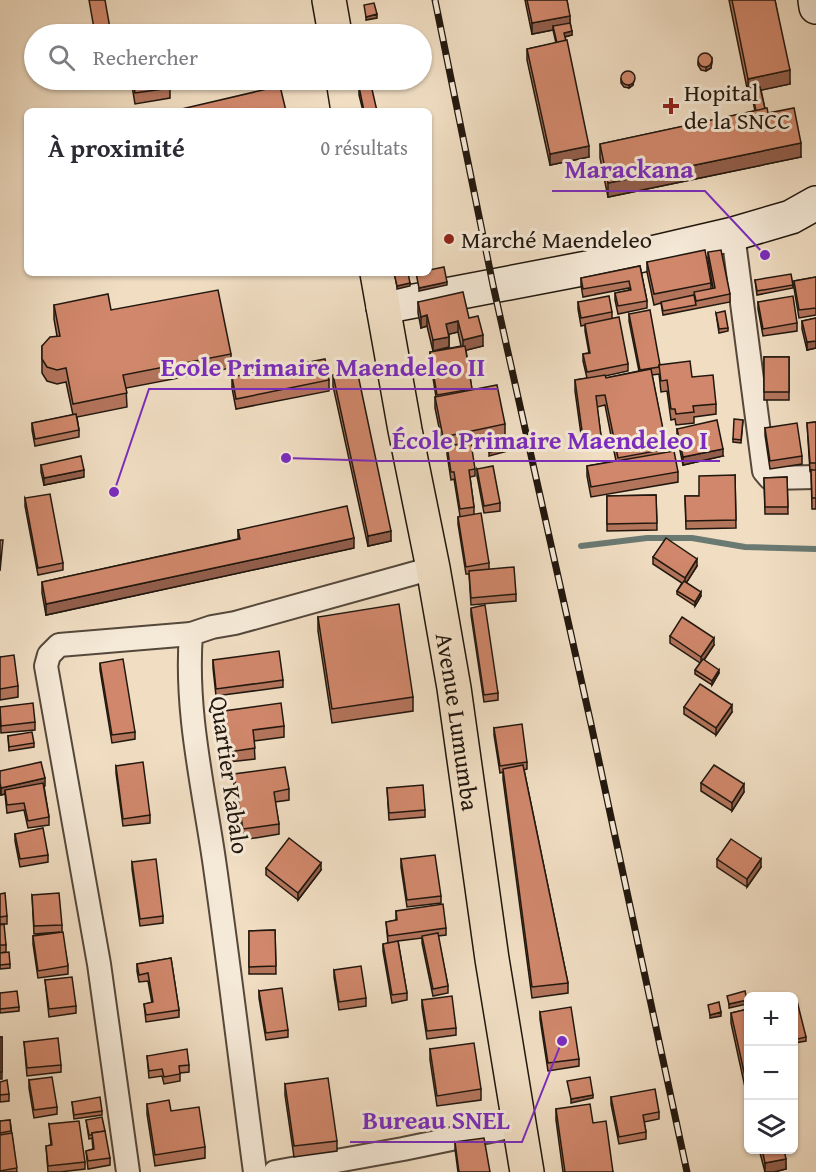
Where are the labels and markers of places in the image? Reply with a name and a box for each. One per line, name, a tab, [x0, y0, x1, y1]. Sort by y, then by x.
place label: Hopital de la SNCC	[684, 75, 790, 138]
marker: Hopital de la SNCC	[662, 97, 680, 115]
callout: Marackana	[552, 147, 705, 191]
place label: Marché Maendeleo	[461, 222, 652, 257]
marker: Marché Maendeleo	[442, 232, 456, 246]
callout: Ecole Primaire Maendeleo II	[149, 345, 498, 389]
callout: École Primaire Maendeleo I	[380, 417, 720, 461]
callout: Bureau SNEL	[350, 1098, 522, 1142]

